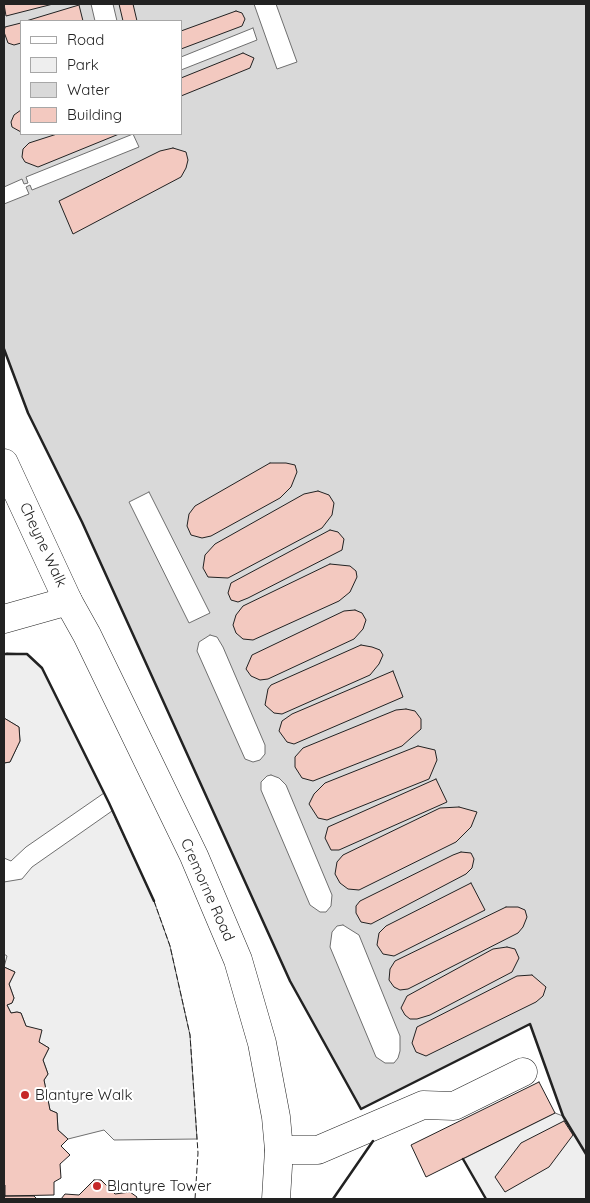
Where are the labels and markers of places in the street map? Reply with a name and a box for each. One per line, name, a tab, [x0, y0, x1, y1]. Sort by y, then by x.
place label: Blantyre Walk	[35, 1086, 132, 1104]
marker: Blantyre Walk	[19, 1089, 31, 1101]
place label: Blantyre Tower	[107, 1177, 211, 1195]
marker: Blantyre Tower	[91, 1180, 103, 1192]

